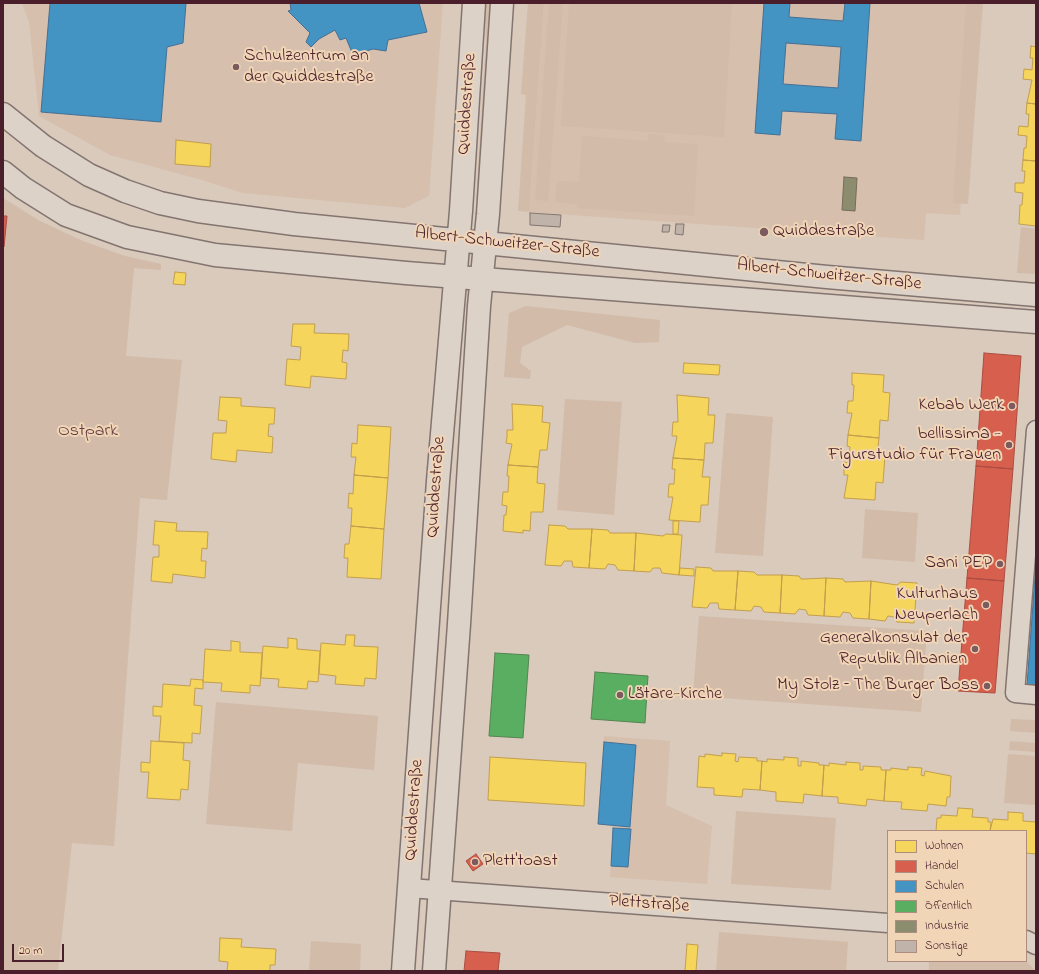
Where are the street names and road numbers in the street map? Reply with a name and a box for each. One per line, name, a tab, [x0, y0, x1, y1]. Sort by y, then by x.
street label: Quiddestraße	[454, 53, 482, 155]
street label: Albert-Schweitzer-Straße	[414, 224, 600, 264]
street label: Albert-Schweitzer-Straße	[736, 256, 922, 296]
street label: Quiddestraße	[423, 436, 451, 538]
street label: Quiddestraße	[401, 759, 429, 861]
street label: Plettstraße	[608, 891, 690, 919]

